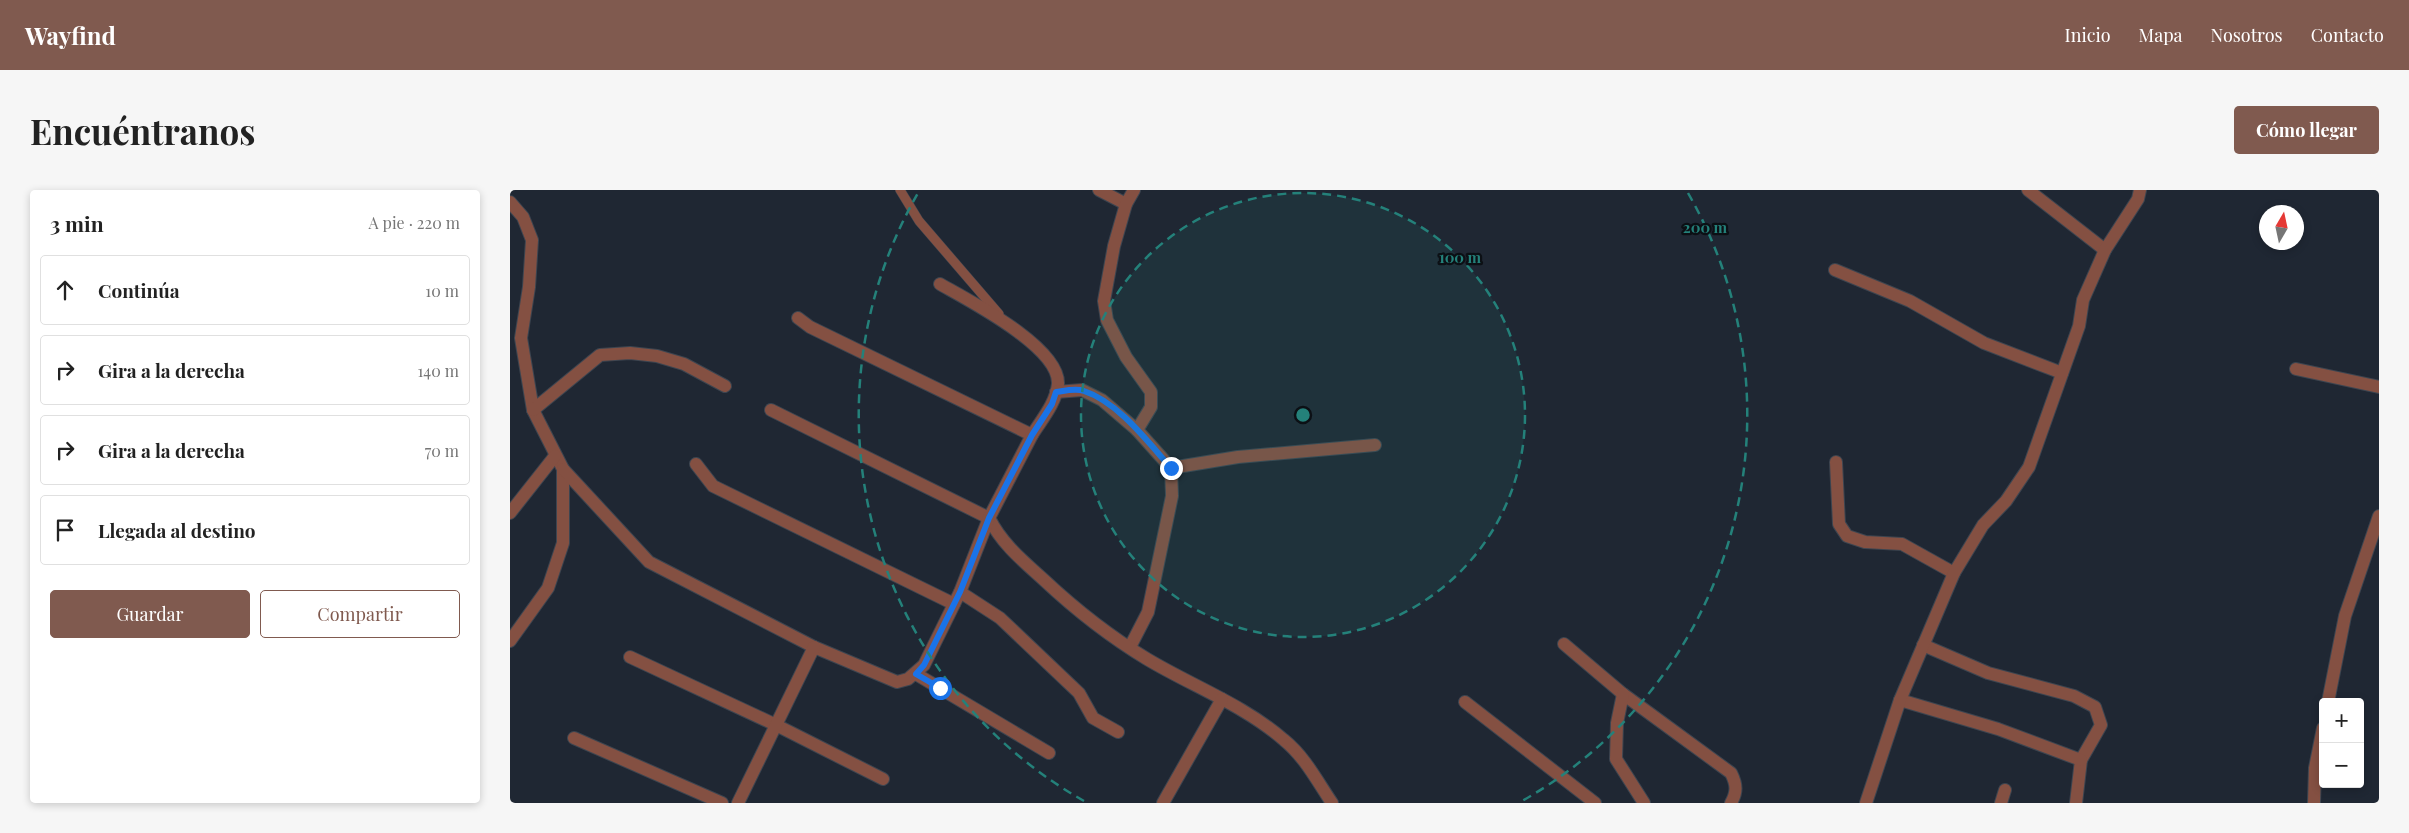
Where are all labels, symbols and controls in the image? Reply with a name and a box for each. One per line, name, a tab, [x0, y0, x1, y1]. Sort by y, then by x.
text: Wayfind	[25, 19, 116, 51]
text: Inicio	[2065, 23, 2111, 47]
text: Mapa	[2139, 23, 2183, 47]
text: Nosotros	[2211, 23, 2283, 47]
text: Contacto	[2311, 23, 2384, 47]
button: Cómo llegar	[2234, 106, 2379, 154]
text: Encuéntranos	[30, 107, 255, 154]
north arrow	[2259, 205, 2304, 250]
text: 3 min	[50, 209, 104, 237]
text: A pie · 220 m	[369, 212, 460, 233]
text: 200 m	[1683, 217, 1728, 237]
text: 100 m	[1439, 247, 1482, 267]
icon: ahead	[51, 276, 79, 304]
text: Continúa	[98, 277, 180, 303]
text: 10 m	[425, 280, 459, 301]
icon: right	[51, 356, 79, 384]
text: Gira a la derecha	[98, 357, 245, 383]
text: 140 m	[417, 360, 459, 381]
centre of rings	[1294, 406, 1312, 424]
icon: right	[51, 436, 79, 464]
text: Gira a la derecha	[98, 437, 245, 463]
text: 70 m	[425, 440, 459, 461]
route end	[1160, 457, 1183, 480]
icon: arrive	[51, 516, 79, 544]
text: Llegada al destino	[98, 517, 256, 543]
button: Guardar	[50, 590, 250, 638]
button: Compartir	[260, 590, 460, 638]
route start	[929, 677, 952, 700]
map controls	[2319, 698, 2364, 788]
button: +	[2319, 698, 2364, 743]
button: −	[2319, 743, 2364, 788]

